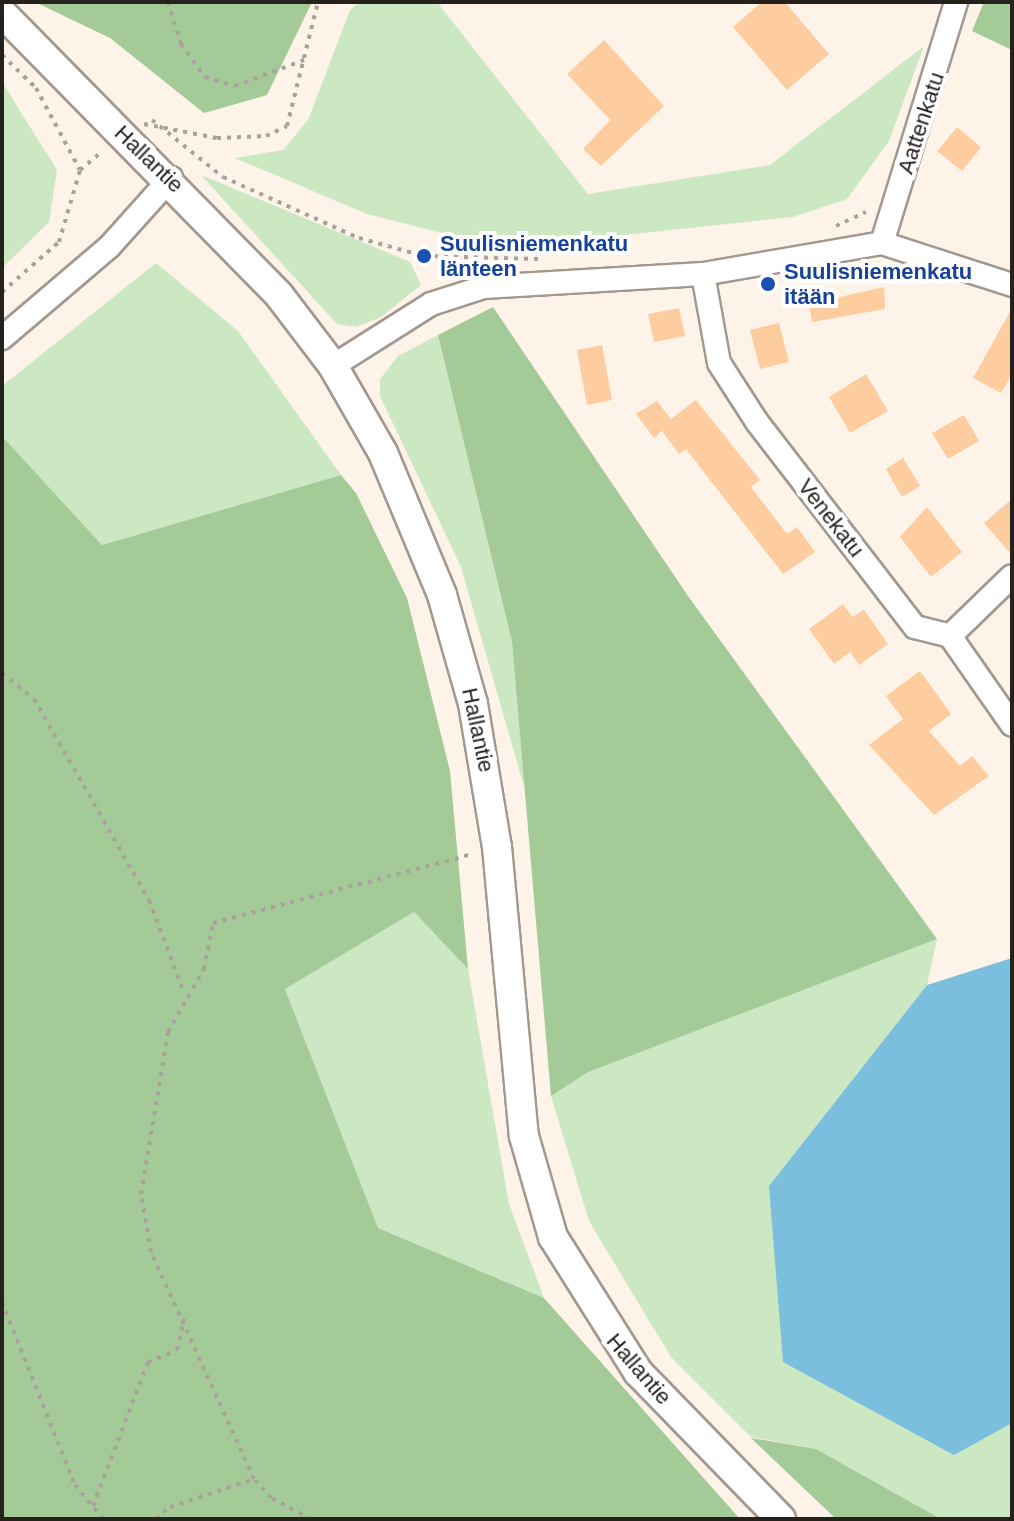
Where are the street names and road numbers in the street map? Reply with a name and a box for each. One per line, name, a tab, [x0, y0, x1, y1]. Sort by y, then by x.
street label: Aattenkatu	[892, 69, 950, 177]
street label: Hallantie	[109, 120, 189, 198]
street label: Venekatu	[792, 474, 870, 562]
street label: Hallantie	[456, 685, 500, 775]
street label: Hallantie	[601, 1328, 677, 1410]

